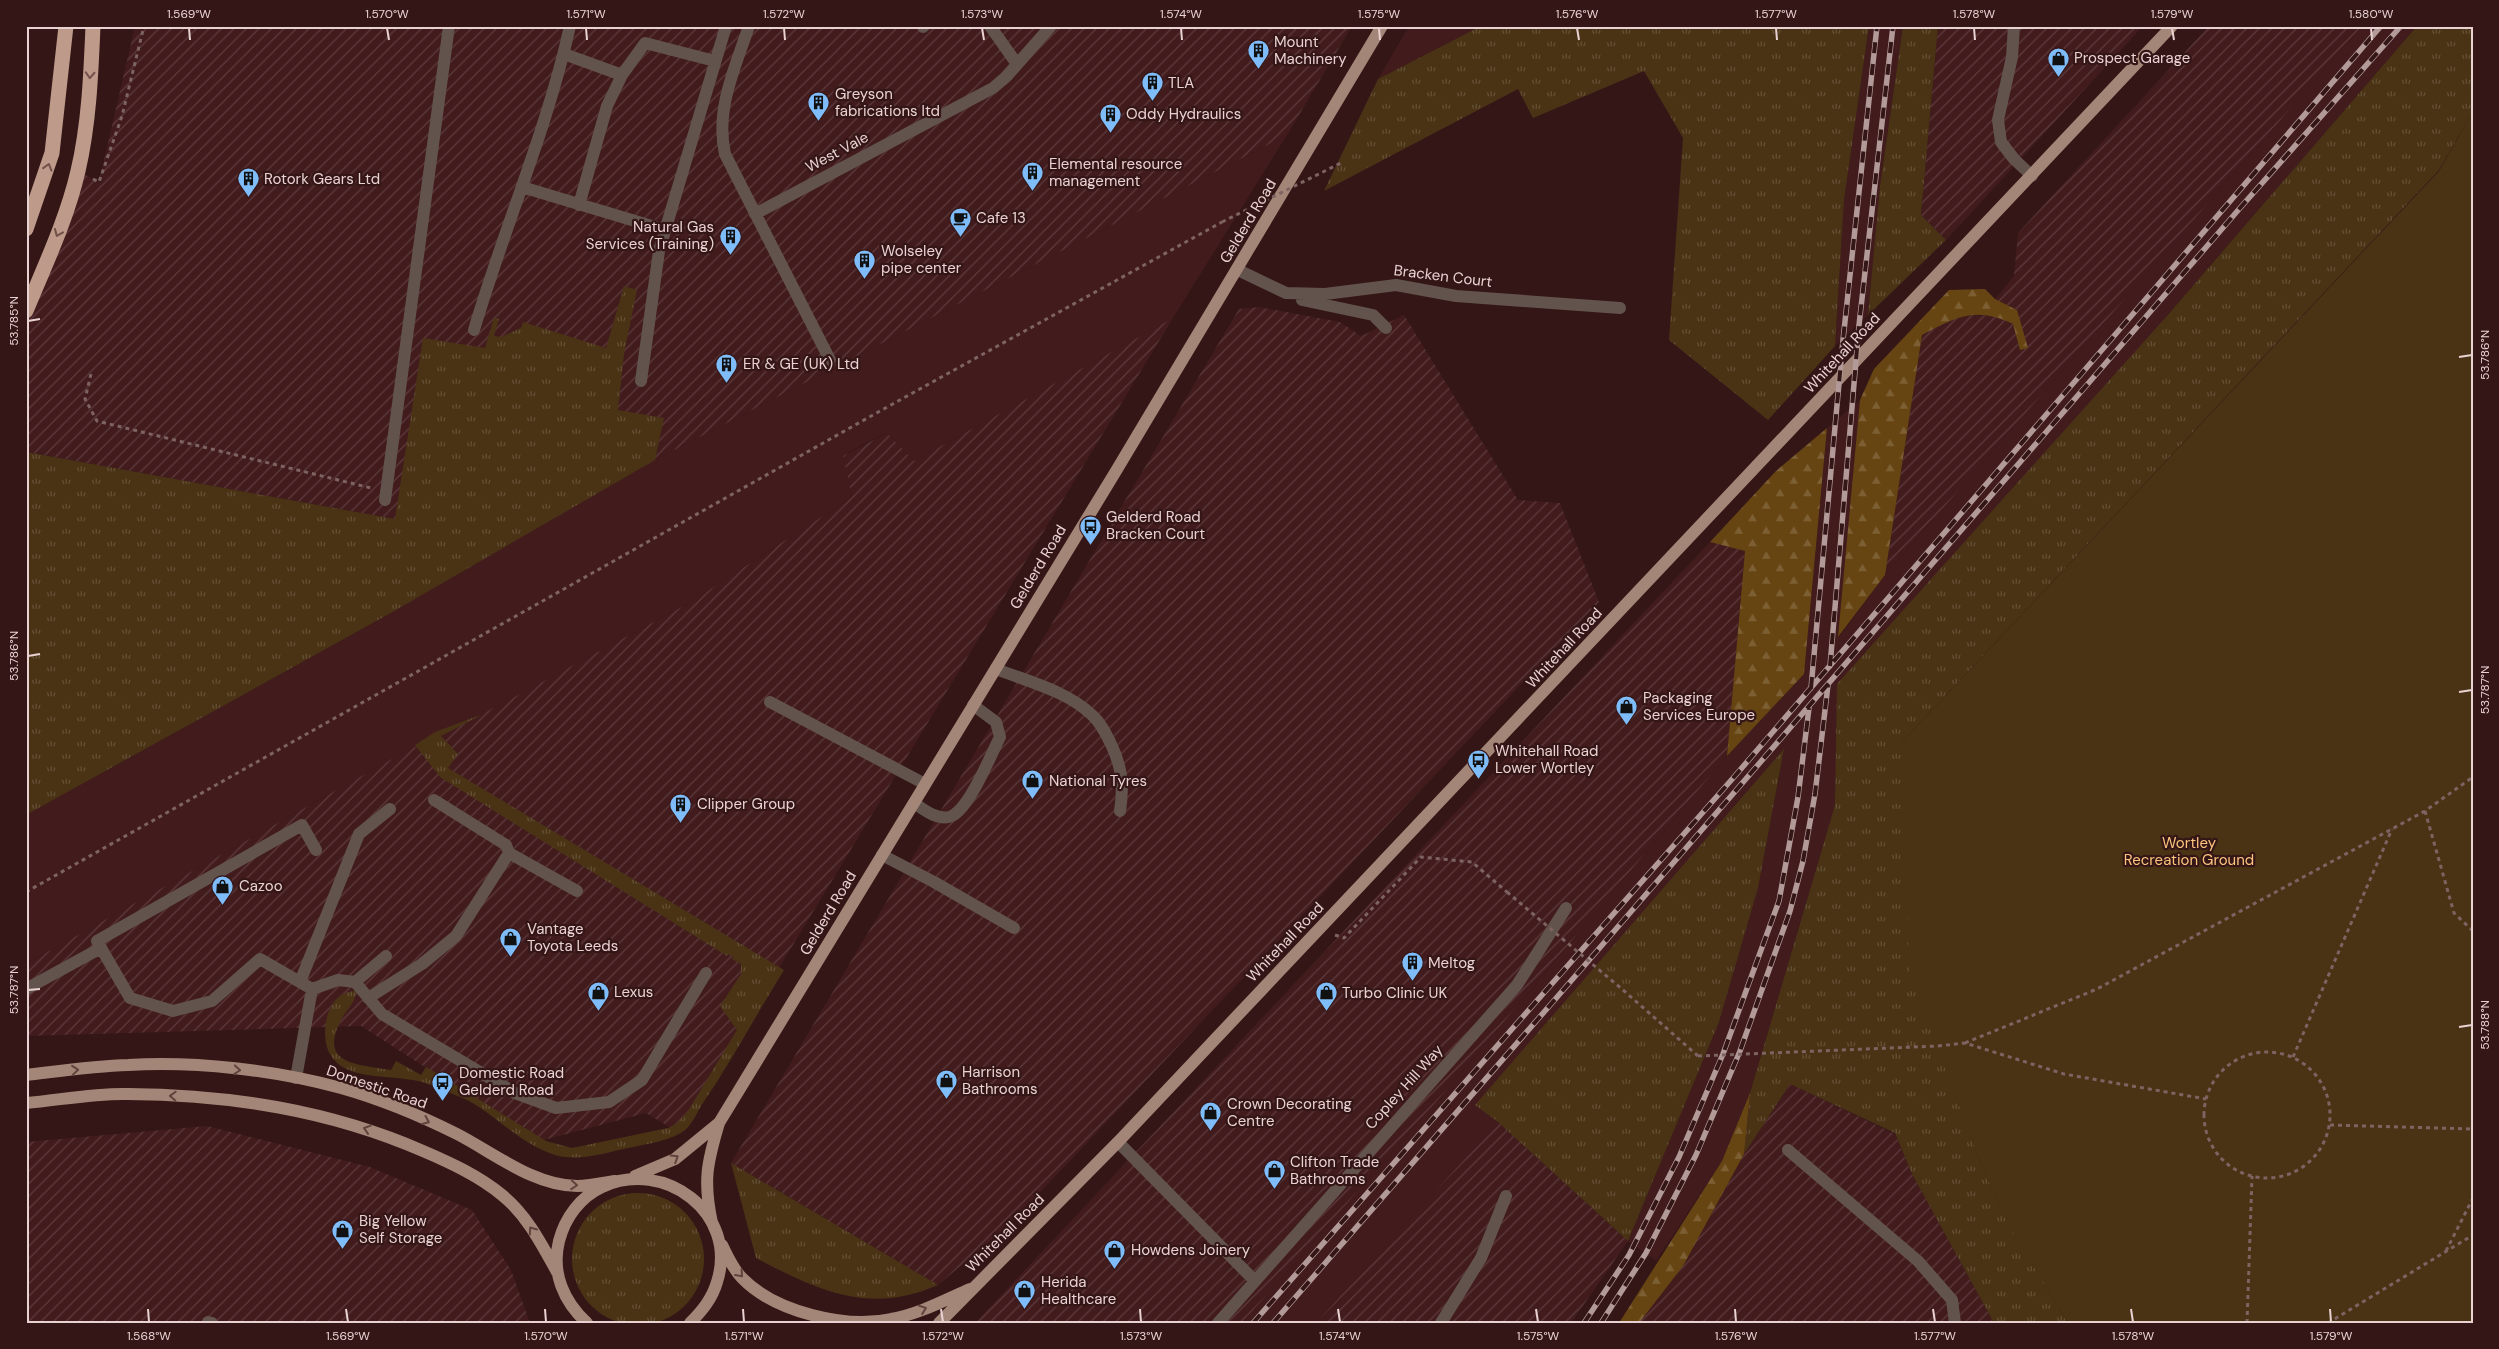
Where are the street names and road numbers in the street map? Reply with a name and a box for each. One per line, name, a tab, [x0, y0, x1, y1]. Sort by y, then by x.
street label: West Vale	[802, 127, 872, 177]
street label: Gelderd Road	[1215, 175, 1281, 267]
street label: Bracken Court	[1393, 260, 1494, 292]
street label: Whitehall Road	[1799, 308, 1885, 398]
street label: Gelderd Road	[1005, 521, 1071, 613]
street label: Whitehall Road	[1521, 603, 1607, 693]
street label: Gelderd Road	[795, 867, 861, 959]
street label: Whitehall Road	[1242, 898, 1328, 986]
street label: Copley Hill Way	[1361, 1040, 1448, 1134]
street label: Domestic Road	[324, 1060, 430, 1114]
street label: Whitehall Road	[961, 1189, 1049, 1277]

